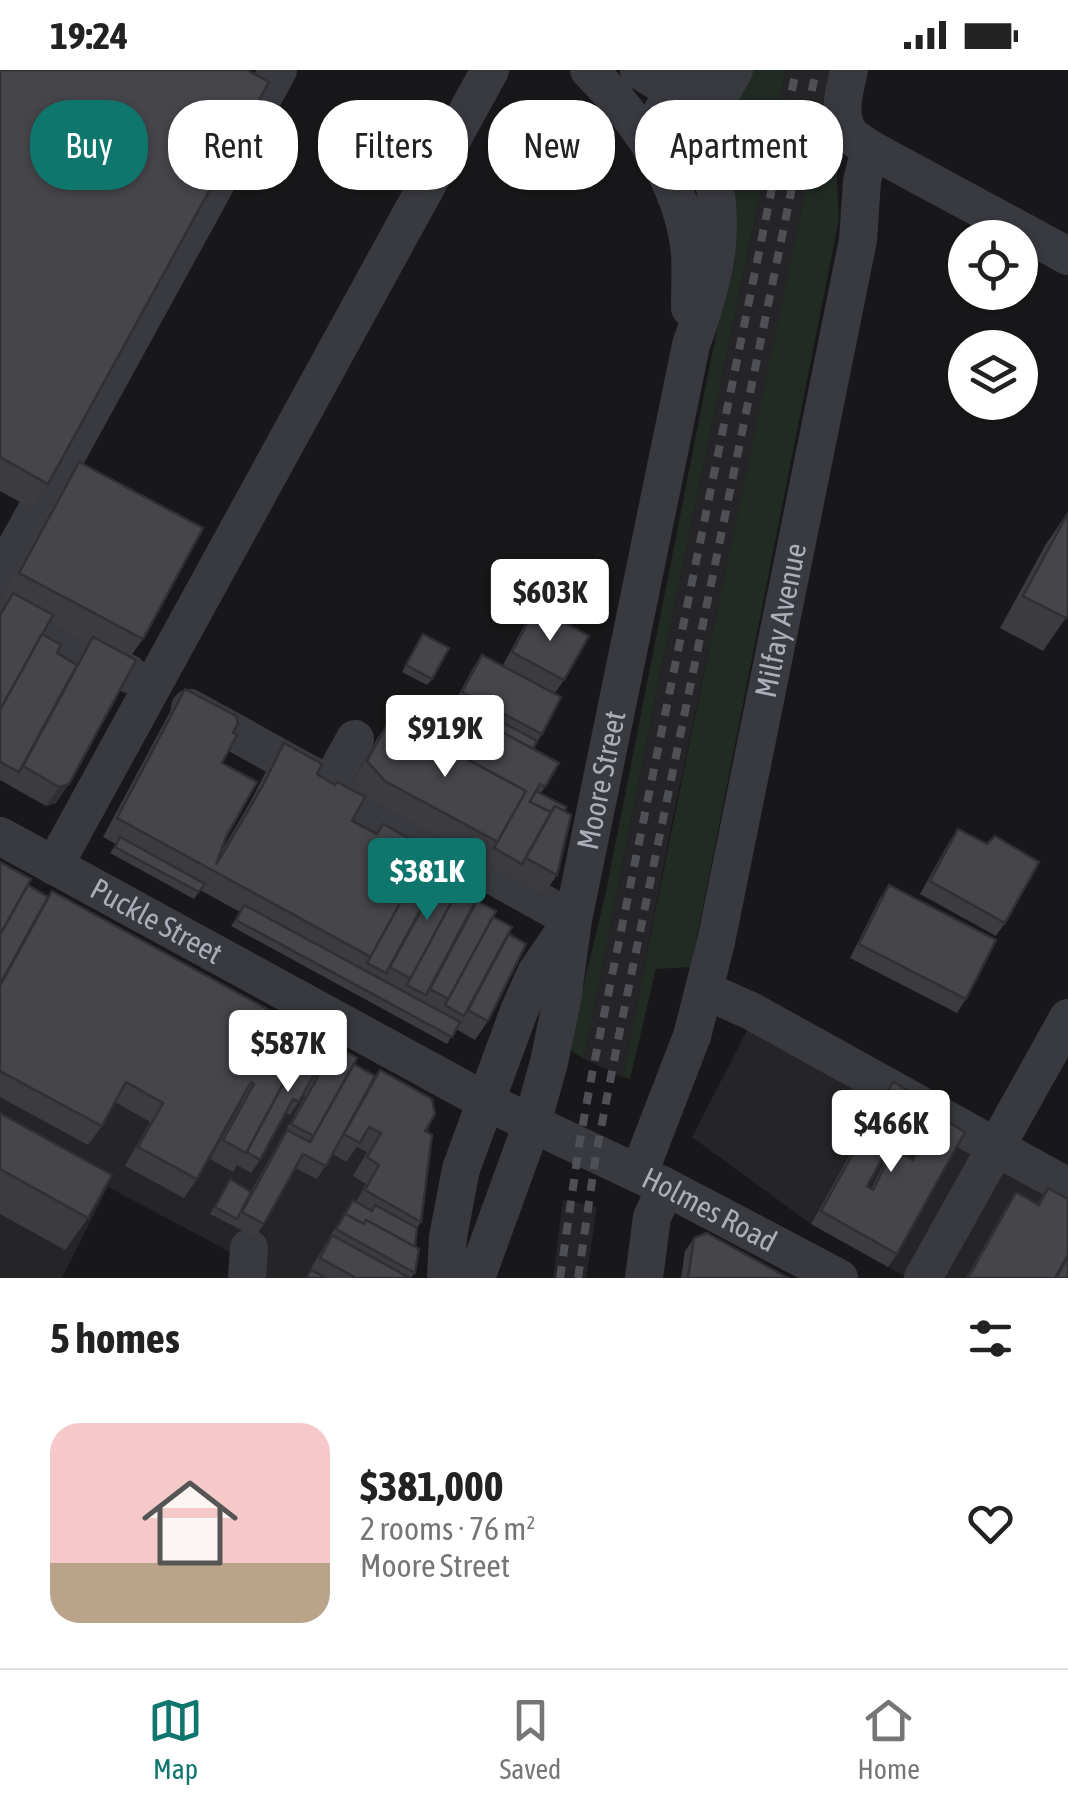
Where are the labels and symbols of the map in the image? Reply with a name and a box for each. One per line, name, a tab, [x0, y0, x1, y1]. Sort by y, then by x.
street label: Milfay Avenue	[748, 540, 812, 700]
pin: $603K	[480, 559, 620, 644]
pin: $919K	[375, 695, 515, 780]
street label: Moore Street	[570, 708, 632, 852]
pin: $381K	[357, 838, 497, 923]
street label: Puckle Street	[85, 871, 228, 970]
pin: $587K	[218, 1010, 358, 1095]
pin: $466K	[821, 1090, 961, 1175]
street label: Holmes Road	[637, 1160, 783, 1258]

